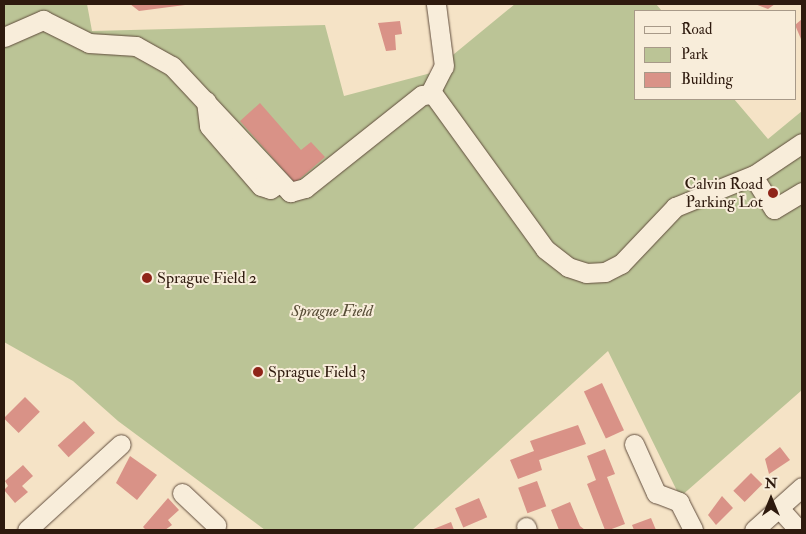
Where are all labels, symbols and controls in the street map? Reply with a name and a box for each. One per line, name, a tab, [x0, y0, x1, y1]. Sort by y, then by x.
legend	[634, 10, 796, 100]
text: Road	[681, 20, 712, 39]
text: Park	[681, 45, 708, 64]
text: Building	[681, 70, 733, 89]
place label: Calvin Road Parking Lot	[685, 174, 763, 212]
marker: Calvin Road Parking Lot	[767, 187, 779, 199]
place label: Sprague Field 2	[157, 268, 257, 288]
marker: Sprague Field 2	[141, 272, 153, 284]
park label: Sprague Field	[291, 301, 373, 321]
place label: Sprague Field 3	[268, 362, 366, 382]
marker: Sprague Field 3	[252, 366, 264, 378]
north arrow	[746, 474, 796, 524]
text: N	[765, 475, 777, 492]

